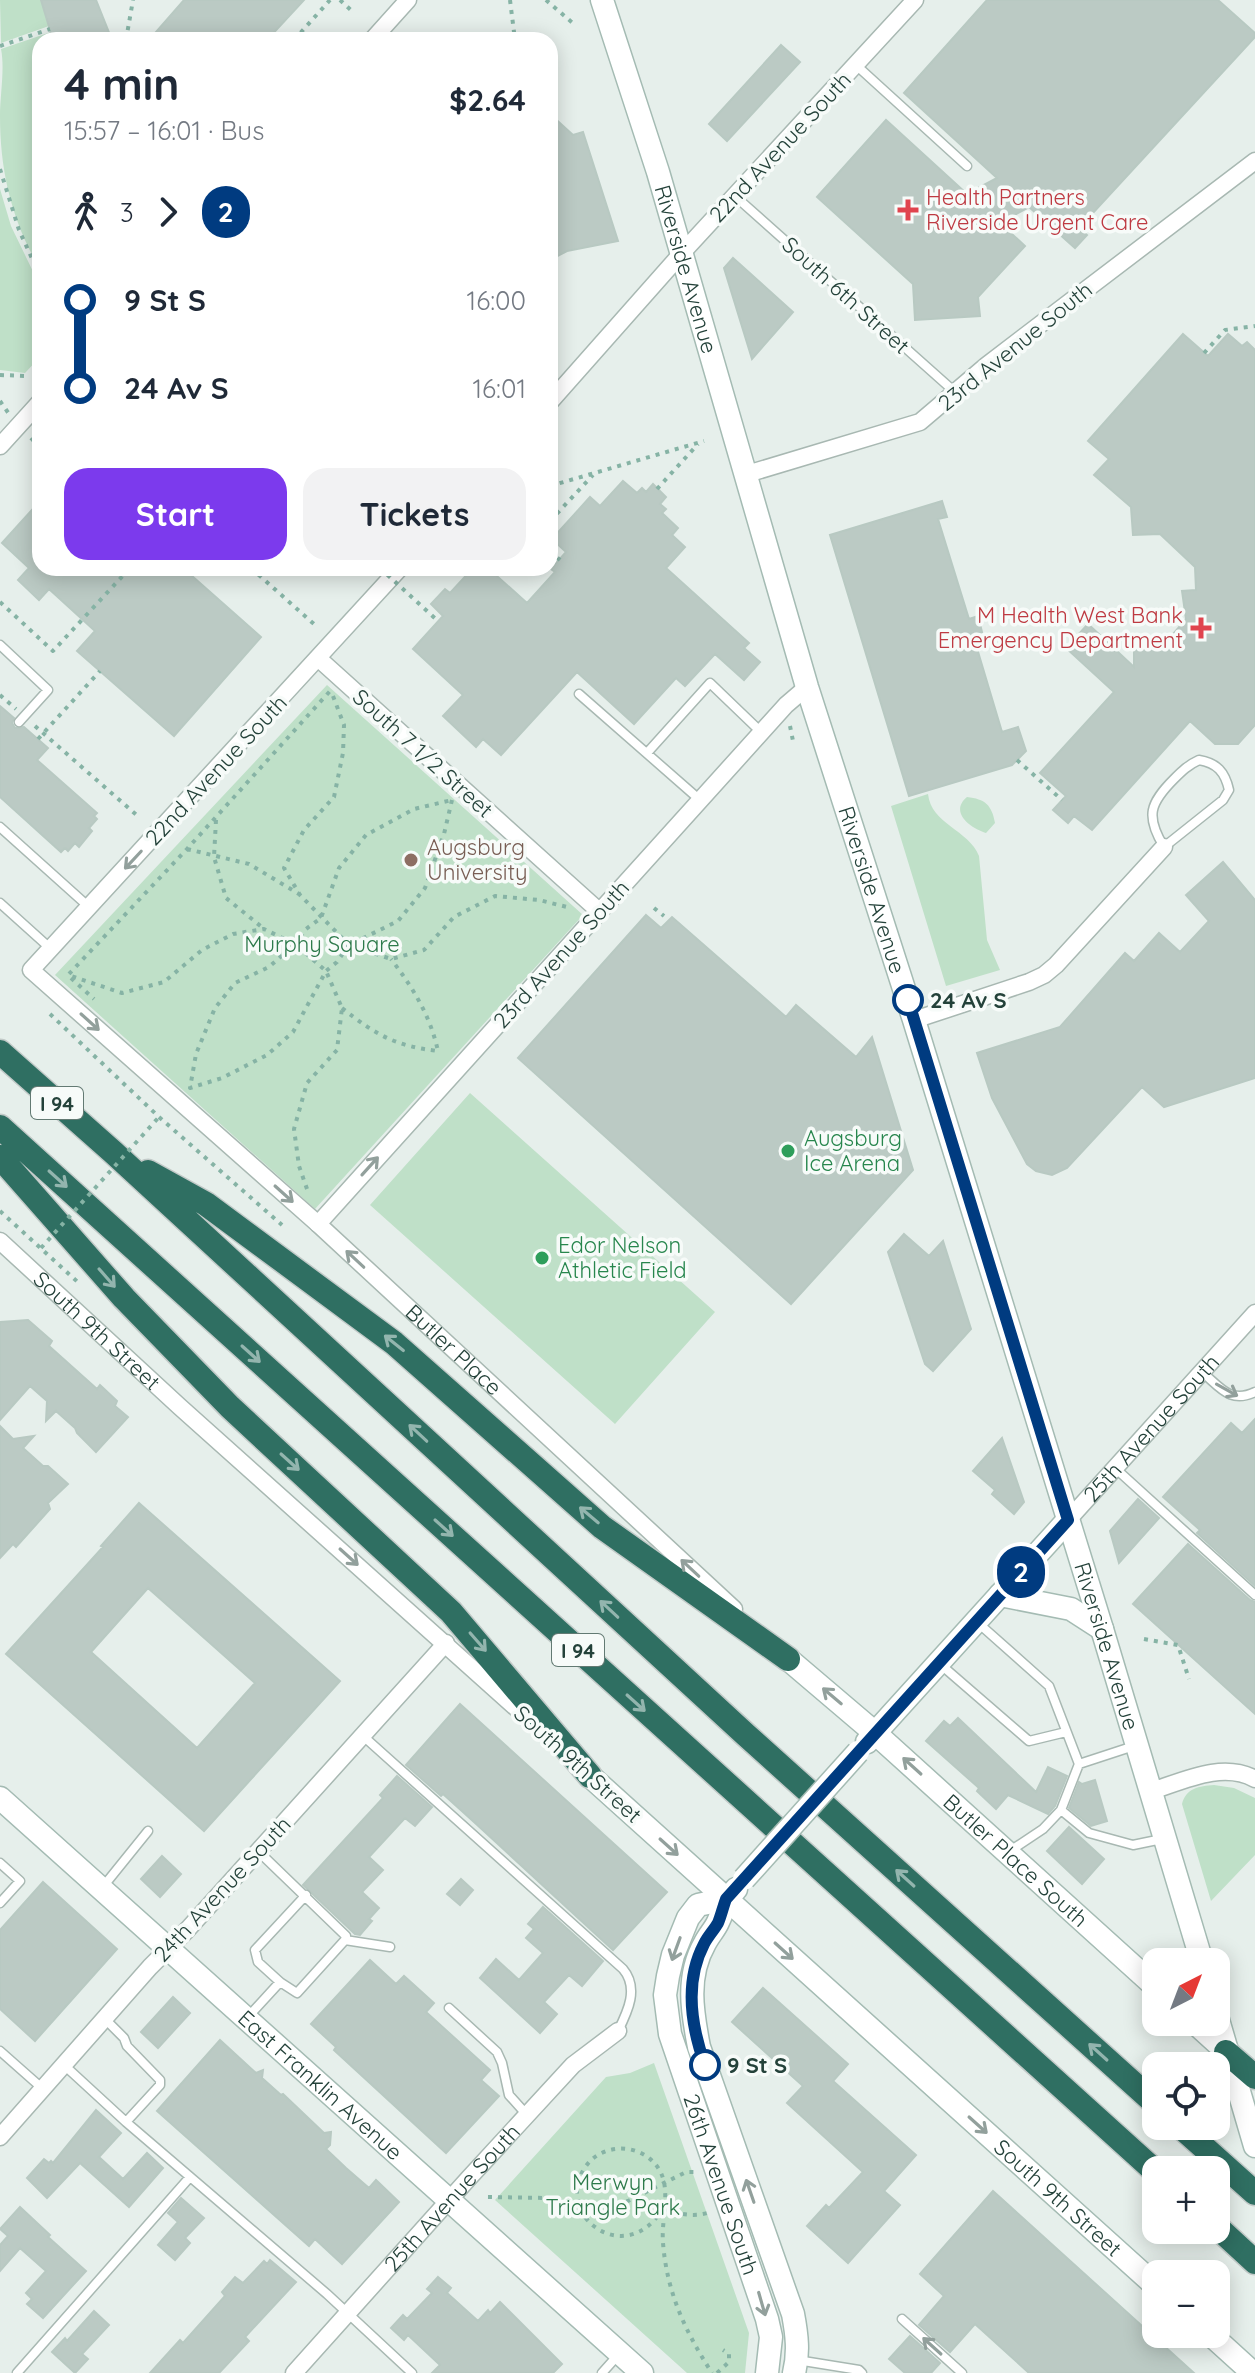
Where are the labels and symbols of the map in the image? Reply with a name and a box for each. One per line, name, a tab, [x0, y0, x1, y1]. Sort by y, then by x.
street label: 22nd Avenue South	[703, 66, 857, 228]
street label: Riverside Avenue	[648, 182, 724, 357]
place label: Health Partners Riverside Urgent Care	[926, 183, 1149, 236]
marker: Health Partners Riverside Urgent Care	[897, 199, 919, 221]
street label: South 6th Street	[776, 230, 916, 360]
street label: 23rd Avenue South	[932, 275, 1098, 417]
place label: M Health West Bank Emergency Department	[938, 601, 1183, 654]
marker: M Health West Bank Emergency Department	[1190, 617, 1212, 639]
street label: South 7 1/2 Street	[347, 683, 499, 823]
street label: 22nd Avenue South	[139, 689, 293, 851]
street label: Riverside Avenue	[832, 803, 912, 977]
place label: Augsburg University	[427, 833, 528, 886]
one-way arrow	[125, 850, 143, 870]
marker: Augsburg University	[402, 851, 420, 869]
street label: 23rd Avenue South	[487, 874, 635, 1034]
park label: Murphy Square	[244, 930, 400, 958]
marker: 24 Av S	[893, 985, 923, 1015]
place label: 24 Av S	[930, 986, 1007, 1014]
one-way arrow	[79, 1013, 99, 1031]
road number: I 94	[31, 1087, 83, 1119]
place label: Augsburg Ice Arena	[804, 1124, 902, 1177]
marker: Augsburg Ice Arena	[779, 1142, 797, 1160]
one-way arrow	[361, 1157, 379, 1177]
one-way arrow	[47, 1170, 67, 1188]
one-way arrow	[274, 1185, 294, 1203]
place label: Edor Nelson Athletic Field	[558, 1231, 687, 1284]
marker: Edor Nelson Athletic Field	[533, 1249, 551, 1267]
one-way arrow	[346, 1250, 366, 1268]
street label: South 9th Street	[28, 1265, 166, 1396]
one-way arrow	[98, 1267, 116, 1287]
street label: Butler Place	[400, 1298, 508, 1401]
one-way arrow	[384, 1334, 405, 1352]
one-way arrow	[240, 1344, 260, 1362]
street label: 25th Avenue South	[1077, 1348, 1225, 1508]
one-way arrow	[1215, 1382, 1238, 1398]
one-way arrow	[408, 1424, 428, 1442]
one-way arrow	[280, 1453, 300, 1471]
one-way arrow	[579, 1507, 600, 1524]
one-way arrow	[433, 1519, 453, 1537]
line badge: 2	[995, 1546, 1047, 1598]
one-way arrow	[338, 1547, 358, 1565]
one-way arrow	[680, 1559, 700, 1578]
street label: Riverside Avenue	[1068, 1559, 1146, 1733]
one-way arrow	[599, 1599, 619, 1618]
one-way arrow	[469, 1631, 487, 1652]
road number: I 94	[552, 1634, 604, 1666]
one-way arrow	[822, 1687, 842, 1705]
one-way arrow	[626, 1693, 646, 1711]
street label: South 9th Street	[508, 1699, 648, 1829]
one-way arrow	[902, 1757, 922, 1775]
street label: Butler Place South	[938, 1788, 1094, 1933]
street label: 24th Avenue South	[147, 1810, 297, 1968]
one-way arrow	[658, 1837, 678, 1855]
one-way arrow	[895, 1869, 915, 1887]
one-way arrow	[668, 1936, 682, 1961]
one-way arrow	[774, 1942, 794, 1960]
north arrow	[1142, 1948, 1230, 2036]
street label: East Franklin Avenue	[232, 2004, 408, 2166]
one-way arrow	[1088, 2043, 1109, 2062]
marker: 9 St S	[690, 2050, 720, 2080]
place label: 9 St S	[727, 2051, 787, 2079]
street label: 26th Avenue South	[677, 2090, 765, 2279]
one-way arrow	[967, 2116, 987, 2134]
street label: 25th Avenue South	[378, 2118, 526, 2277]
street label: South 9th Street	[988, 2133, 1128, 2263]
park label: Merwyn Triangle Park	[546, 2168, 680, 2221]
one-way arrow	[741, 2179, 756, 2204]
one-way arrow	[755, 2290, 770, 2316]
one-way arrow	[922, 2337, 942, 2355]

